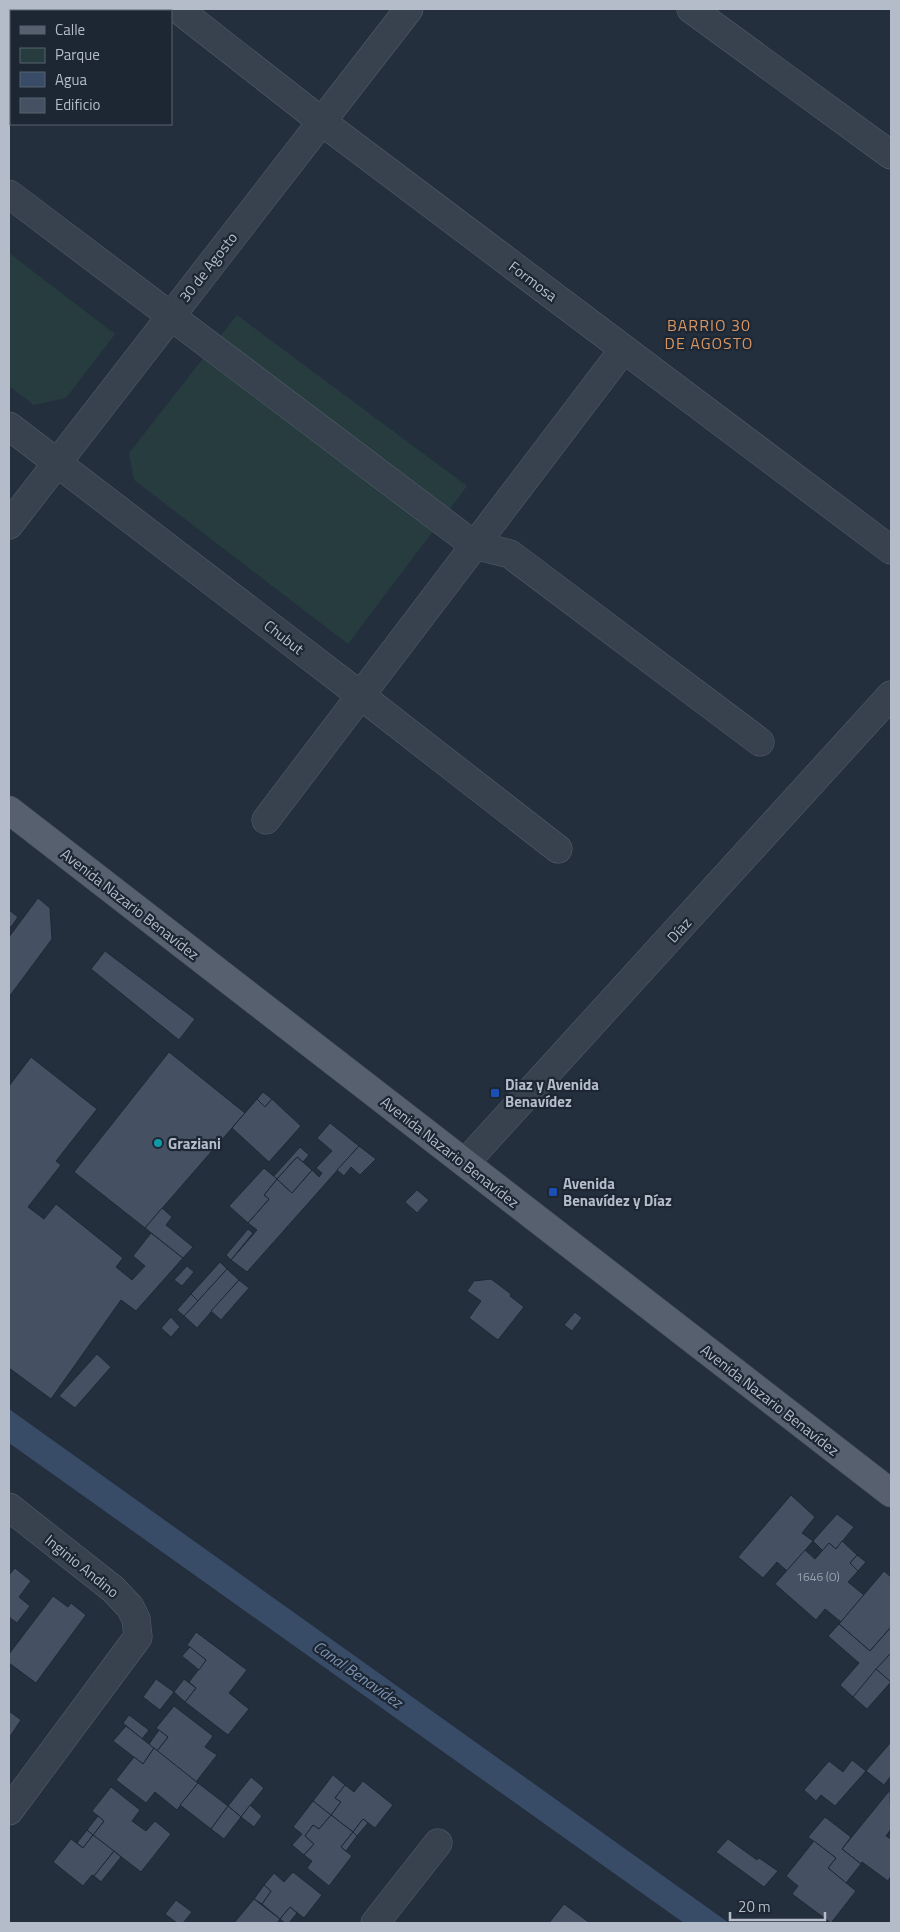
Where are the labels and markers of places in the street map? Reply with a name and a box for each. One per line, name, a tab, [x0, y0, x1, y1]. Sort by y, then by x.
place label: Diaz y Avenida Benavídez	[505, 1073, 599, 1113]
marker: Diaz y Avenida Benavídez	[489, 1087, 501, 1099]
place label: Graziani	[168, 1132, 221, 1155]
marker: Graziani	[152, 1137, 164, 1149]
place label: Avenida Benavídez y Díaz	[563, 1172, 672, 1212]
marker: Avenida Benavídez y Díaz	[547, 1186, 559, 1198]

